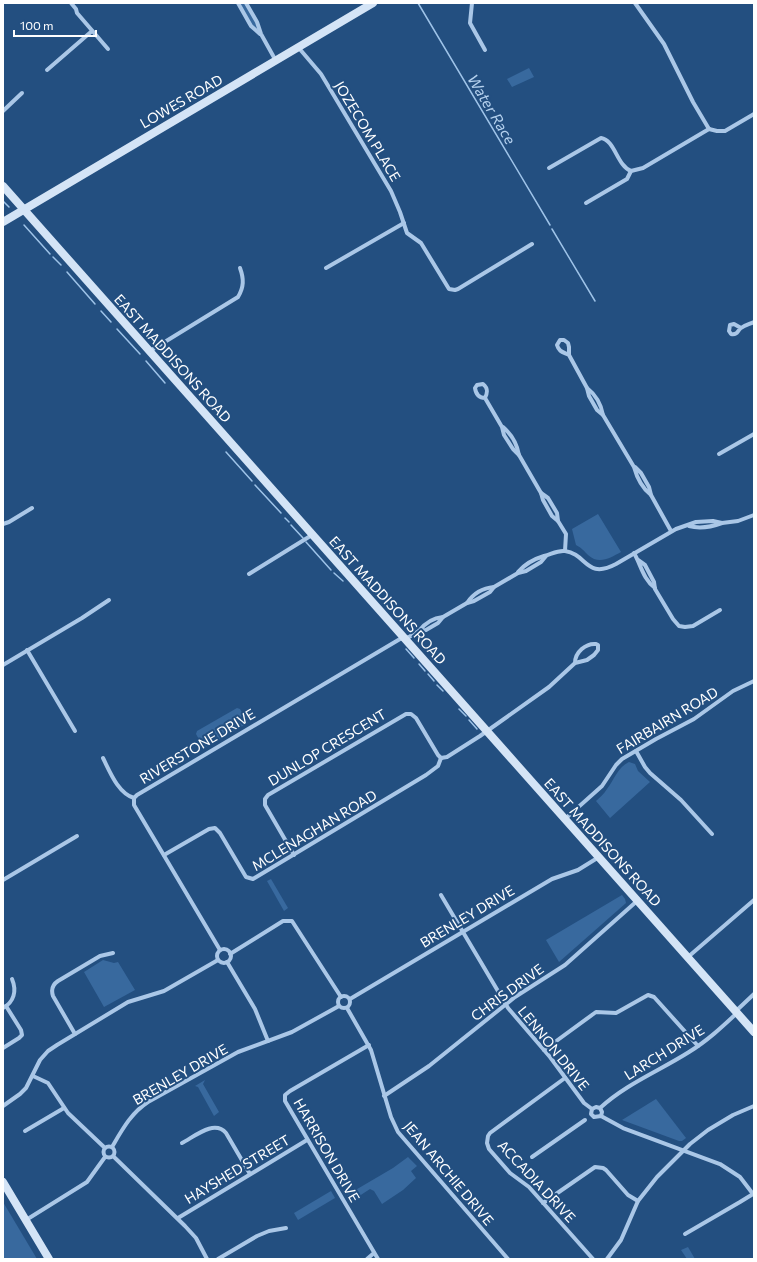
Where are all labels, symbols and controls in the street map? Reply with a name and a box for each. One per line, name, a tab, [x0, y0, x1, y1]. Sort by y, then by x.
scale bar	[14, 12, 96, 38]
text: 100 m	[20, 18, 54, 32]
street label: LOWES ROAD	[137, 71, 225, 131]
water label: Water Race	[464, 71, 520, 147]
street label: JOZECOM PLACE	[331, 78, 405, 184]
street label: EAST MADDISONS ROAD	[111, 290, 235, 426]
street label: EAST MADDISONS ROAD	[326, 532, 450, 668]
street label: FAIRBAIRN ROAD	[613, 683, 721, 757]
street label: RIVERSTONE DRIVE	[136, 705, 258, 787]
street label: DUNLOP CRESCENT	[265, 705, 389, 789]
street label: EAST MADDISONS ROAD	[541, 774, 665, 910]
street label: MCLENAGHAN ROAD	[248, 786, 380, 874]
street label: BRENLEY DRIVE	[417, 881, 517, 951]
street label: CHRIS DRIVE	[467, 960, 547, 1024]
street label: LENNON DRIVE	[515, 1002, 593, 1094]
street label: LARCH DRIVE	[621, 1021, 707, 1083]
street label: BRENLEY DRIVE	[129, 1040, 231, 1108]
street label: HARRISON DRIVE	[290, 1095, 364, 1205]
street label: JEAN ARCHIE DRIVE	[401, 1118, 497, 1228]
street label: HAYSHED STREET	[181, 1131, 293, 1207]
street label: ACCADIA DRIVE	[495, 1136, 579, 1226]

